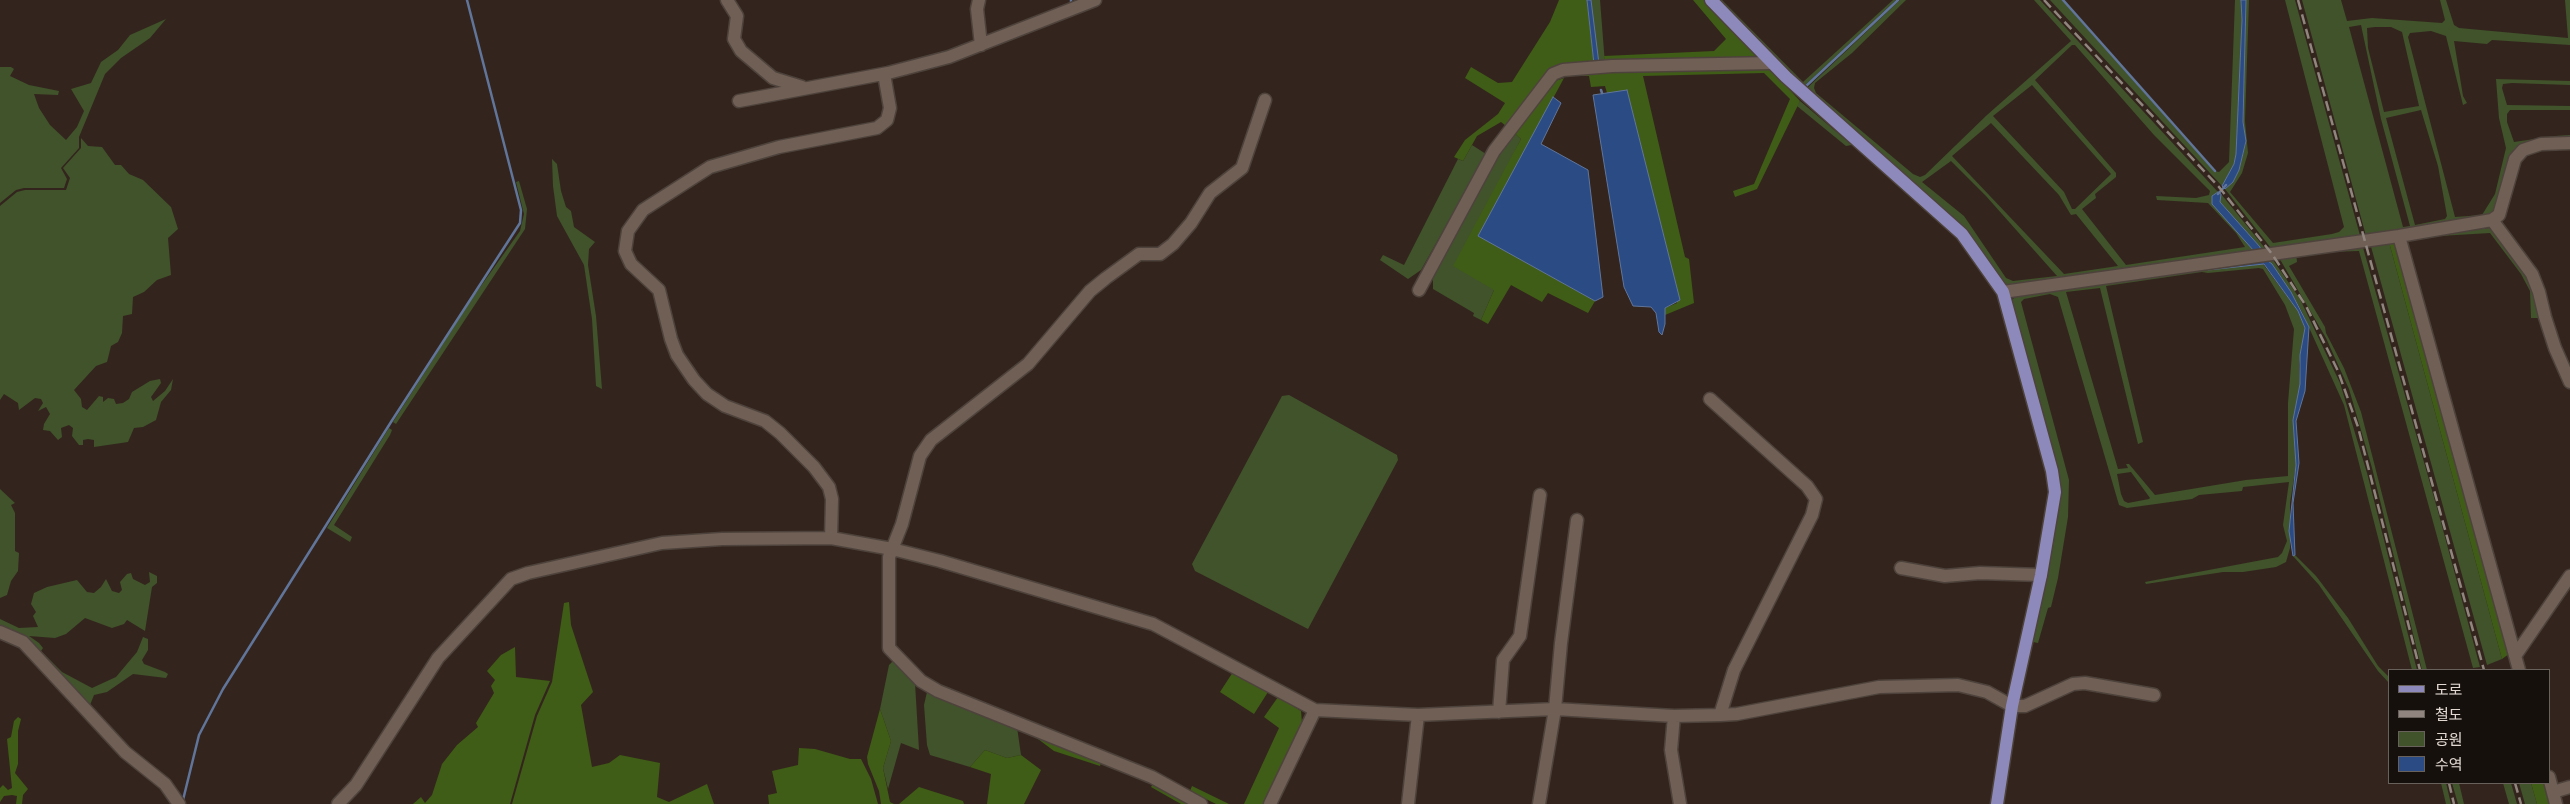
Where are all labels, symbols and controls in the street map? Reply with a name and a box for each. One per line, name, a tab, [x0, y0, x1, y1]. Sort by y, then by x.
legend	[2388, 669, 2550, 784]
text: 도로	[2435, 680, 2463, 699]
text: 철도	[2435, 705, 2463, 724]
text: 공원	[2435, 730, 2463, 749]
text: 수역	[2435, 755, 2463, 774]

